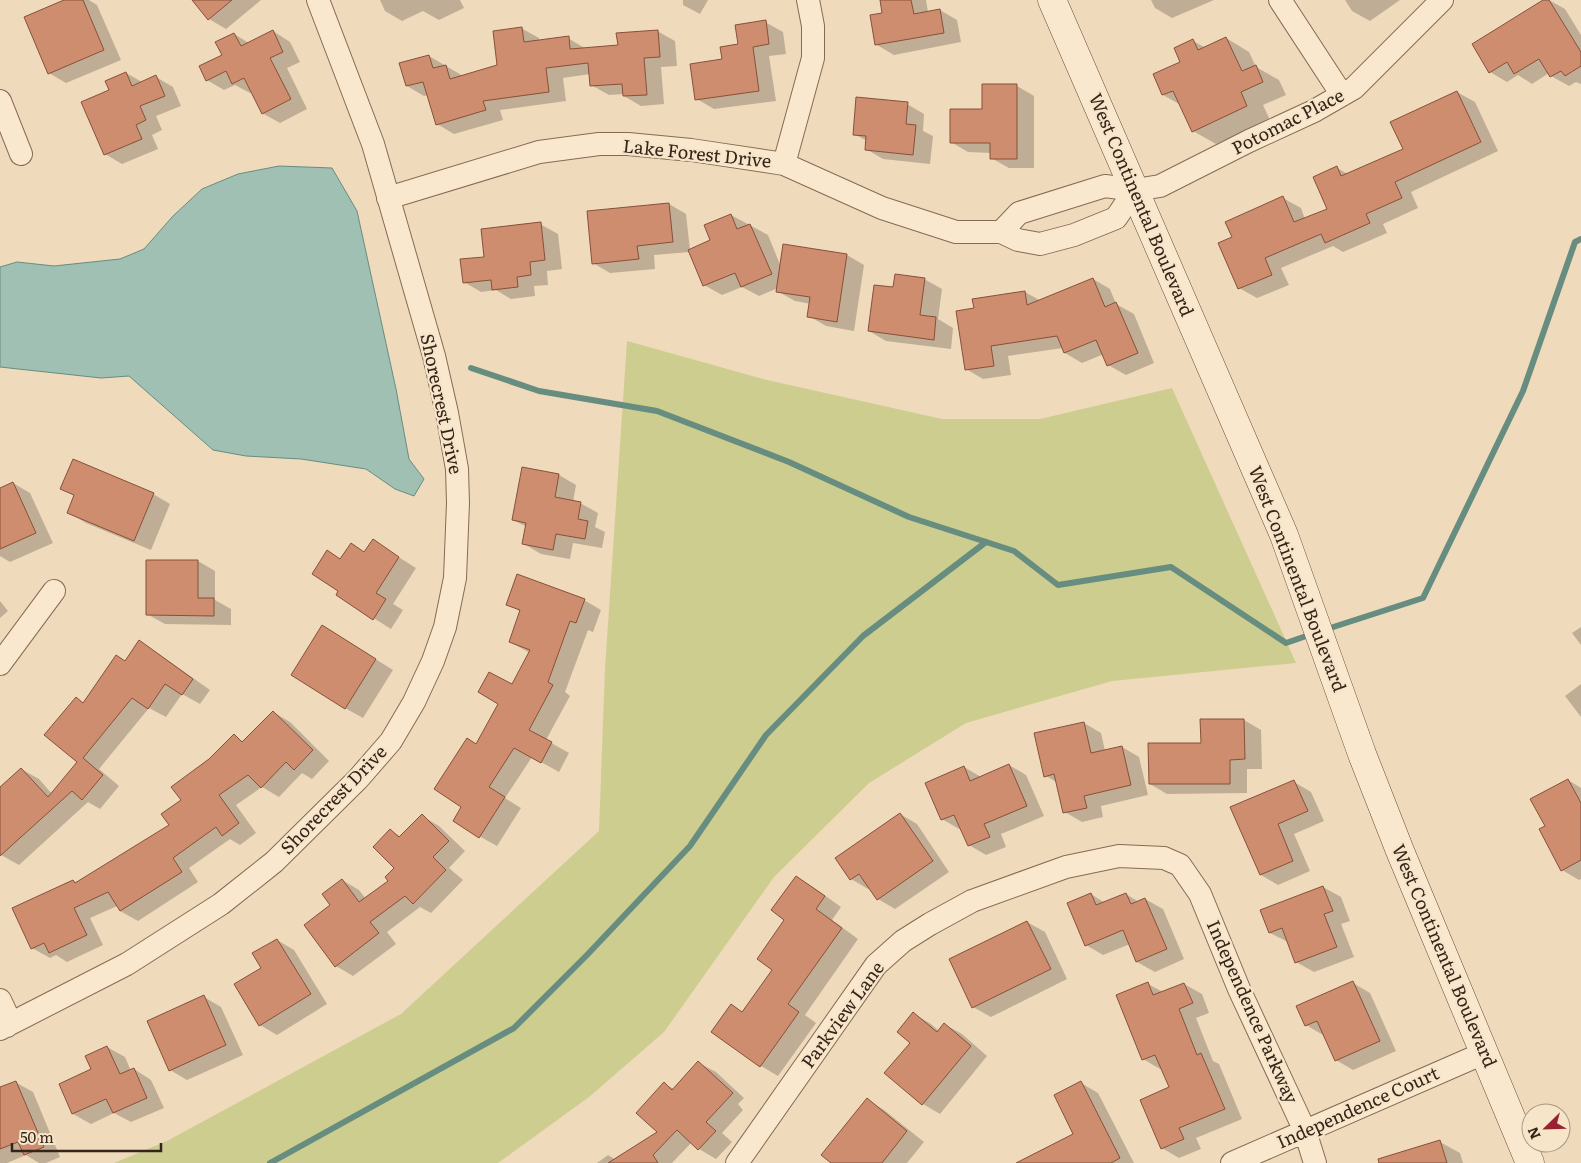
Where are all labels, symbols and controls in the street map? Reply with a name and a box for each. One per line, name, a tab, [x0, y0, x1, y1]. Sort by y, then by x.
street label: Potomac Place	[1226, 81, 1348, 161]
street label: West Continental Boulevard	[1083, 89, 1202, 320]
street label: Lake Forest Drive	[622, 131, 773, 174]
street label: Shorecrest Drive	[414, 331, 471, 476]
street label: West Continental Boulevard	[1243, 461, 1354, 695]
street label: Shorecrest Drive	[273, 738, 392, 860]
street label: West Continental Boulevard	[1386, 840, 1505, 1071]
street label: Independence Parkway	[1201, 915, 1306, 1108]
street label: Parkview Lane	[794, 955, 890, 1073]
street label: Independence Court	[1272, 1058, 1444, 1155]
north arrow	[1521, 1103, 1571, 1153]
scale bar	[12, 1120, 161, 1152]
text: N	[1522, 1124, 1545, 1143]
text: 50 m	[20, 1125, 54, 1148]

